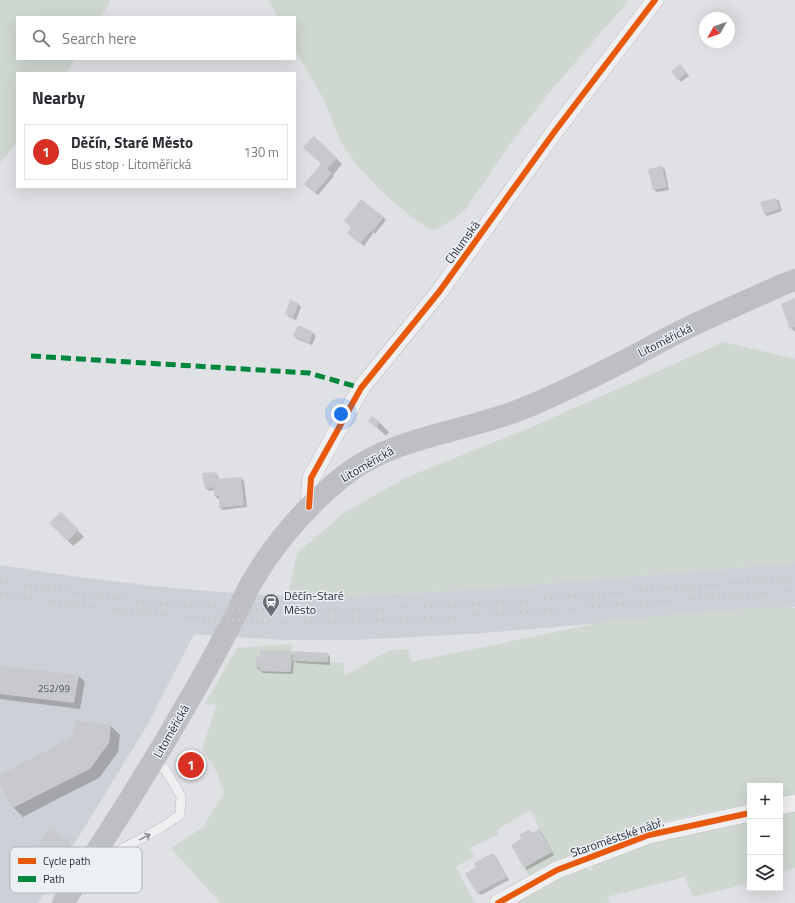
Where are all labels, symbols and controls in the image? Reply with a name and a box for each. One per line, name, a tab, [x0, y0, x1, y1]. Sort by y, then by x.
north arrow	[699, 12, 735, 48]
search box	[16, 16, 296, 60]
icon: search	[30, 27, 52, 49]
text: Search here	[62, 27, 136, 50]
text: Nearby	[32, 85, 85, 111]
text: Děčín, Staré Město	[71, 131, 193, 154]
text: 1	[42, 142, 50, 162]
text: 130 m	[243, 142, 279, 162]
text: Bus stop · Litoměřická	[71, 154, 191, 174]
street label: Chlumská	[440, 216, 484, 268]
street label: Litoměřická	[635, 318, 695, 362]
your location	[331, 404, 351, 424]
street label: Litoměřická	[337, 441, 397, 487]
place label: Děčín-Staré Město	[284, 586, 344, 619]
station icon: Děčín-Staré Město	[261, 592, 281, 617]
house number: 252/99	[38, 681, 70, 696]
street label: Litoměřická	[148, 701, 194, 761]
pin: 1	[178, 750, 204, 780]
map controls	[747, 783, 783, 891]
button: +	[747, 783, 783, 819]
street label: Staroměstské nábř.	[568, 812, 666, 862]
button: −	[747, 819, 783, 855]
one-way arrow	[139, 832, 151, 840]
legend	[10, 847, 142, 893]
text: Cycle path	[43, 853, 91, 869]
button: layers	[747, 855, 783, 891]
text: Path	[43, 871, 65, 887]

